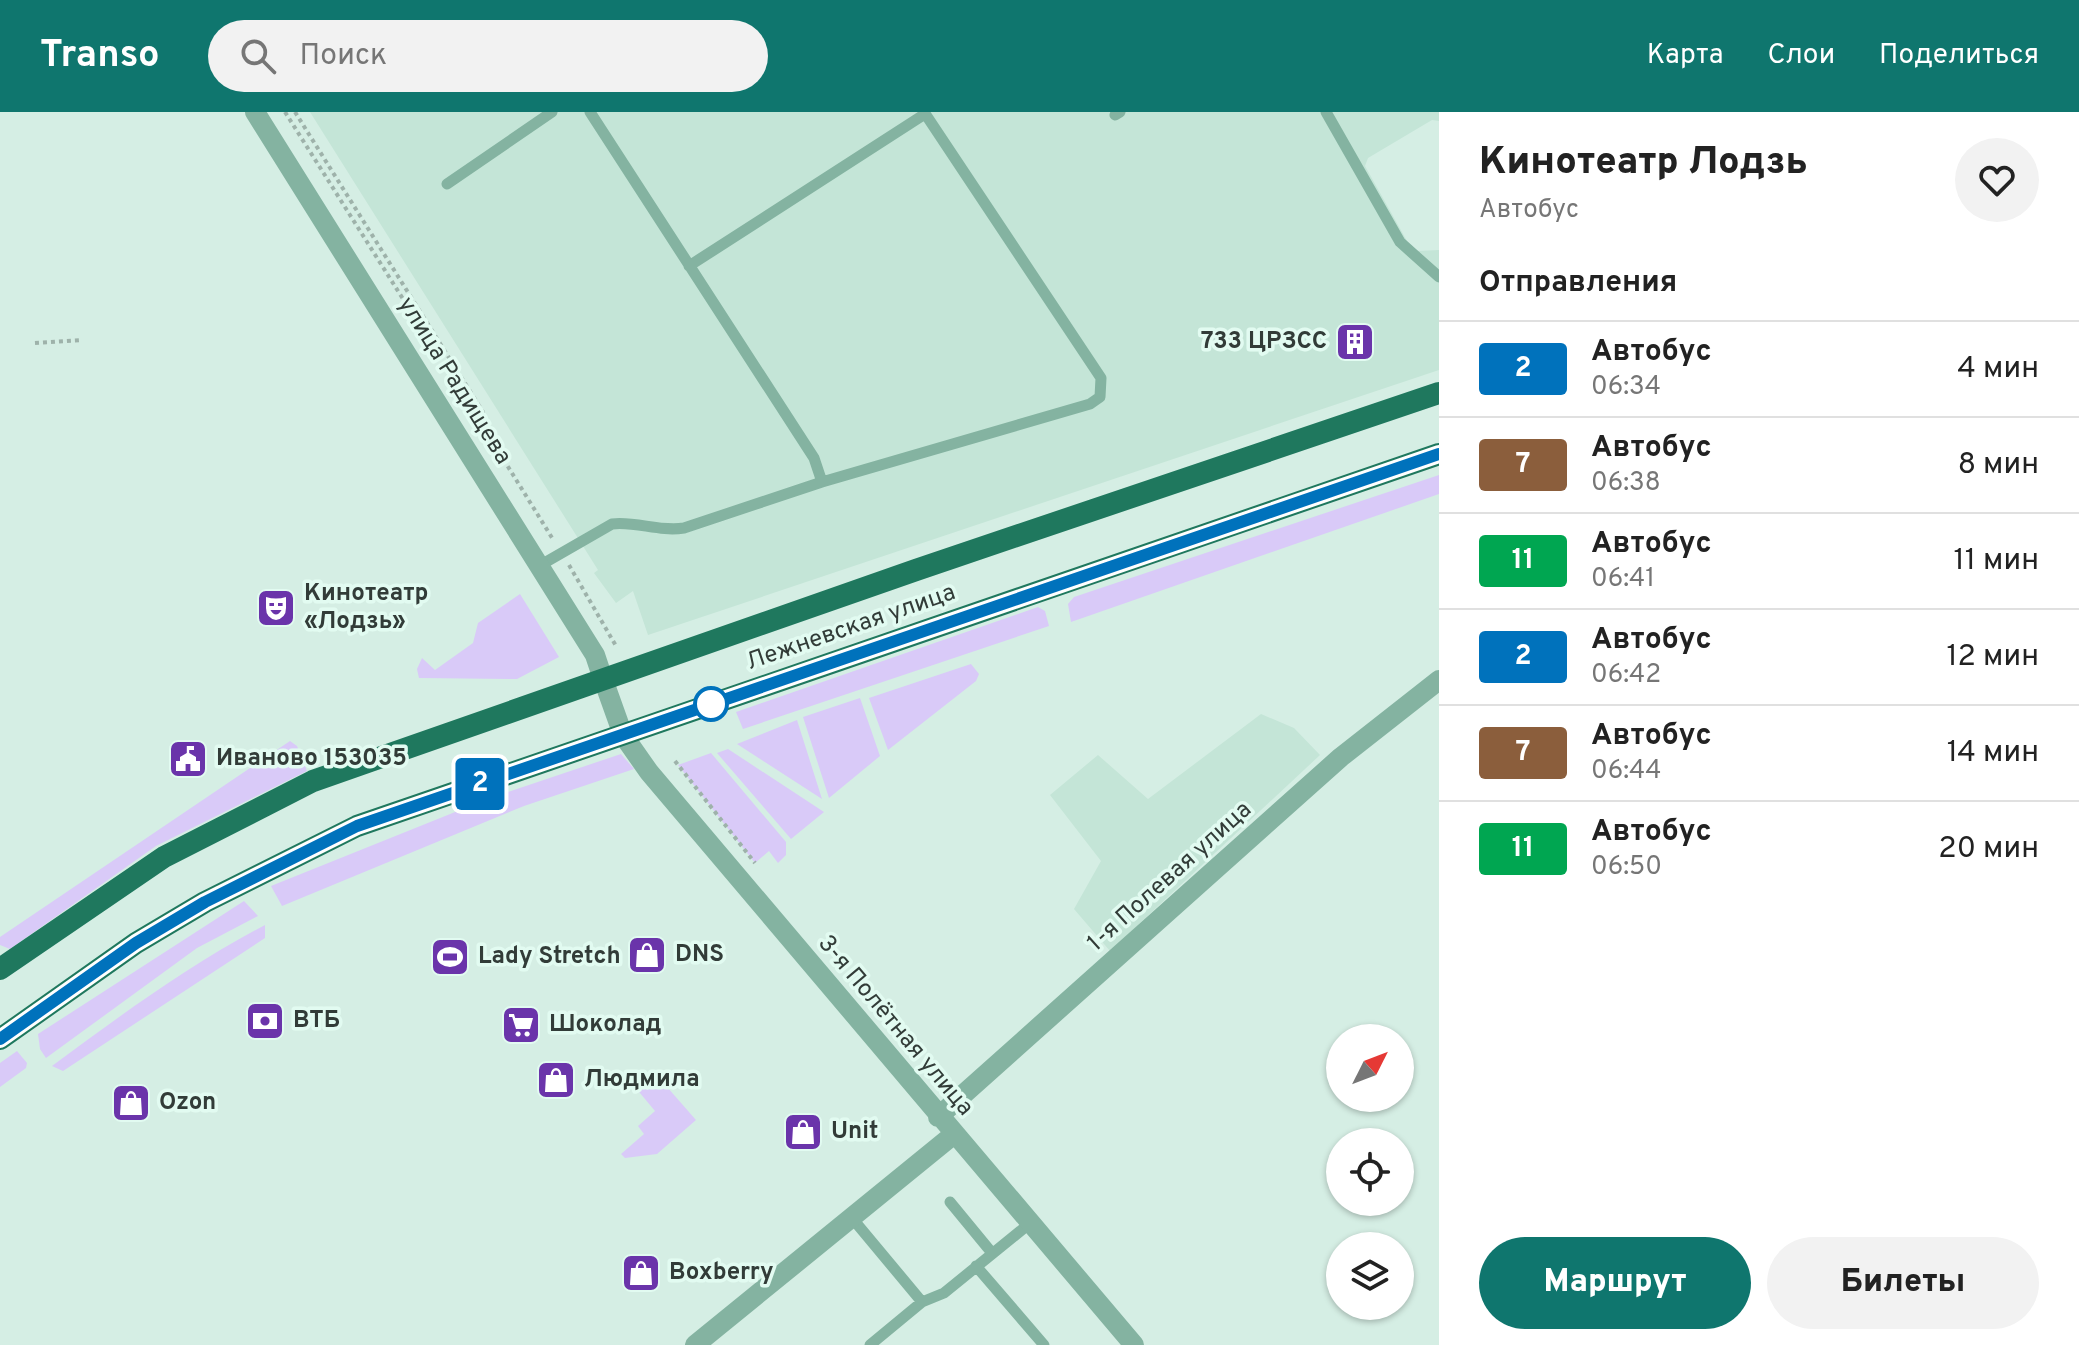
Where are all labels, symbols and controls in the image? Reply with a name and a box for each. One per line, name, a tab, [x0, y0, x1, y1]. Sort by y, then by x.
search box	[208, 20, 768, 92]
text: Transo	[40, 32, 160, 81]
icon: search	[236, 34, 280, 78]
text: Поиск	[300, 38, 387, 75]
text: Карта	[1647, 38, 1723, 74]
text: Слои	[1767, 38, 1835, 74]
text: Поделиться	[1879, 38, 2039, 74]
button: heart	[1955, 138, 2039, 222]
text: Кинотеатр Лодзь	[1479, 139, 1808, 188]
text: Автобус	[1479, 194, 1579, 227]
text: Отправления	[1479, 265, 1677, 302]
street label: улица Радищева	[390, 292, 518, 470]
building icon: 733 ЦРЗСС	[1334, 321, 1376, 363]
place label: 733 ЦРЗСС	[1201, 327, 1327, 357]
text: Автобус	[1591, 334, 1712, 371]
text: 2	[1514, 351, 1532, 387]
text: 4 мин	[1957, 351, 2039, 388]
text: 06:34	[1591, 371, 1661, 404]
text: Автобус	[1591, 430, 1712, 467]
text: 7	[1515, 447, 1531, 483]
text: 8 мин	[1958, 447, 2039, 484]
text: 06:38	[1591, 467, 1661, 500]
text: Автобус	[1591, 526, 1712, 563]
text: 11	[1512, 543, 1534, 579]
text: 11 мин	[1954, 543, 2039, 580]
text: 06:41	[1591, 563, 1655, 596]
street label: Лежневская улица	[742, 578, 960, 678]
place label: Кинотеатр «Лодзь»	[304, 579, 428, 637]
theatre icon: Кинотеатр «Лодзь»	[255, 587, 297, 629]
text: Автобус	[1591, 622, 1712, 659]
text: 2	[1514, 639, 1532, 675]
text: 12 мин	[1946, 639, 2039, 676]
text: 06:42	[1591, 659, 1661, 692]
unlabelled marker	[694, 687, 728, 721]
text: Автобус	[1591, 718, 1712, 755]
text: 7	[1515, 735, 1531, 771]
text: 14 мин	[1947, 735, 2039, 772]
public building icon: Иваново 153035	[167, 738, 209, 780]
place label: Иваново 153035	[216, 744, 407, 774]
text: 06:44	[1591, 755, 1661, 788]
line badge: 2	[454, 758, 506, 810]
text: 2	[471, 766, 489, 802]
street label: 1-я Полевая улица	[1082, 795, 1258, 959]
text: Автобус	[1591, 814, 1712, 851]
text: 11	[1512, 831, 1534, 867]
text: 20 мин	[1938, 831, 2039, 868]
text: 06:50	[1591, 851, 1662, 884]
street label: 3-я Полётная улица	[811, 929, 979, 1123]
shop icon: DNS	[626, 934, 668, 976]
sports icon: Lady Stretch	[429, 936, 471, 978]
place label: DNS	[675, 940, 724, 970]
place label: Lady Stretch	[478, 942, 621, 972]
bank icon: ВТБ	[244, 1000, 286, 1042]
supermarket icon: Шоколад	[500, 1004, 542, 1046]
place label: ВТБ	[293, 1006, 340, 1036]
place label: Шоколад	[549, 1010, 662, 1040]
north arrow	[1326, 1024, 1414, 1112]
map controls	[1326, 1024, 1414, 1320]
shop icon: Людмила	[535, 1059, 577, 1101]
place label: Людмила	[584, 1065, 700, 1095]
shop icon: Ozon	[110, 1082, 152, 1124]
place label: Ozon	[159, 1088, 216, 1118]
shop icon: Unit	[782, 1111, 824, 1153]
place label: Unit	[831, 1117, 879, 1147]
button: locate	[1326, 1128, 1414, 1216]
button: layers	[1326, 1232, 1414, 1320]
button: Маршрут	[1479, 1237, 1751, 1329]
button: Билеты	[1767, 1237, 2039, 1329]
shop icon: Boxberry	[620, 1252, 662, 1294]
place label: Boxberry	[669, 1258, 774, 1288]

